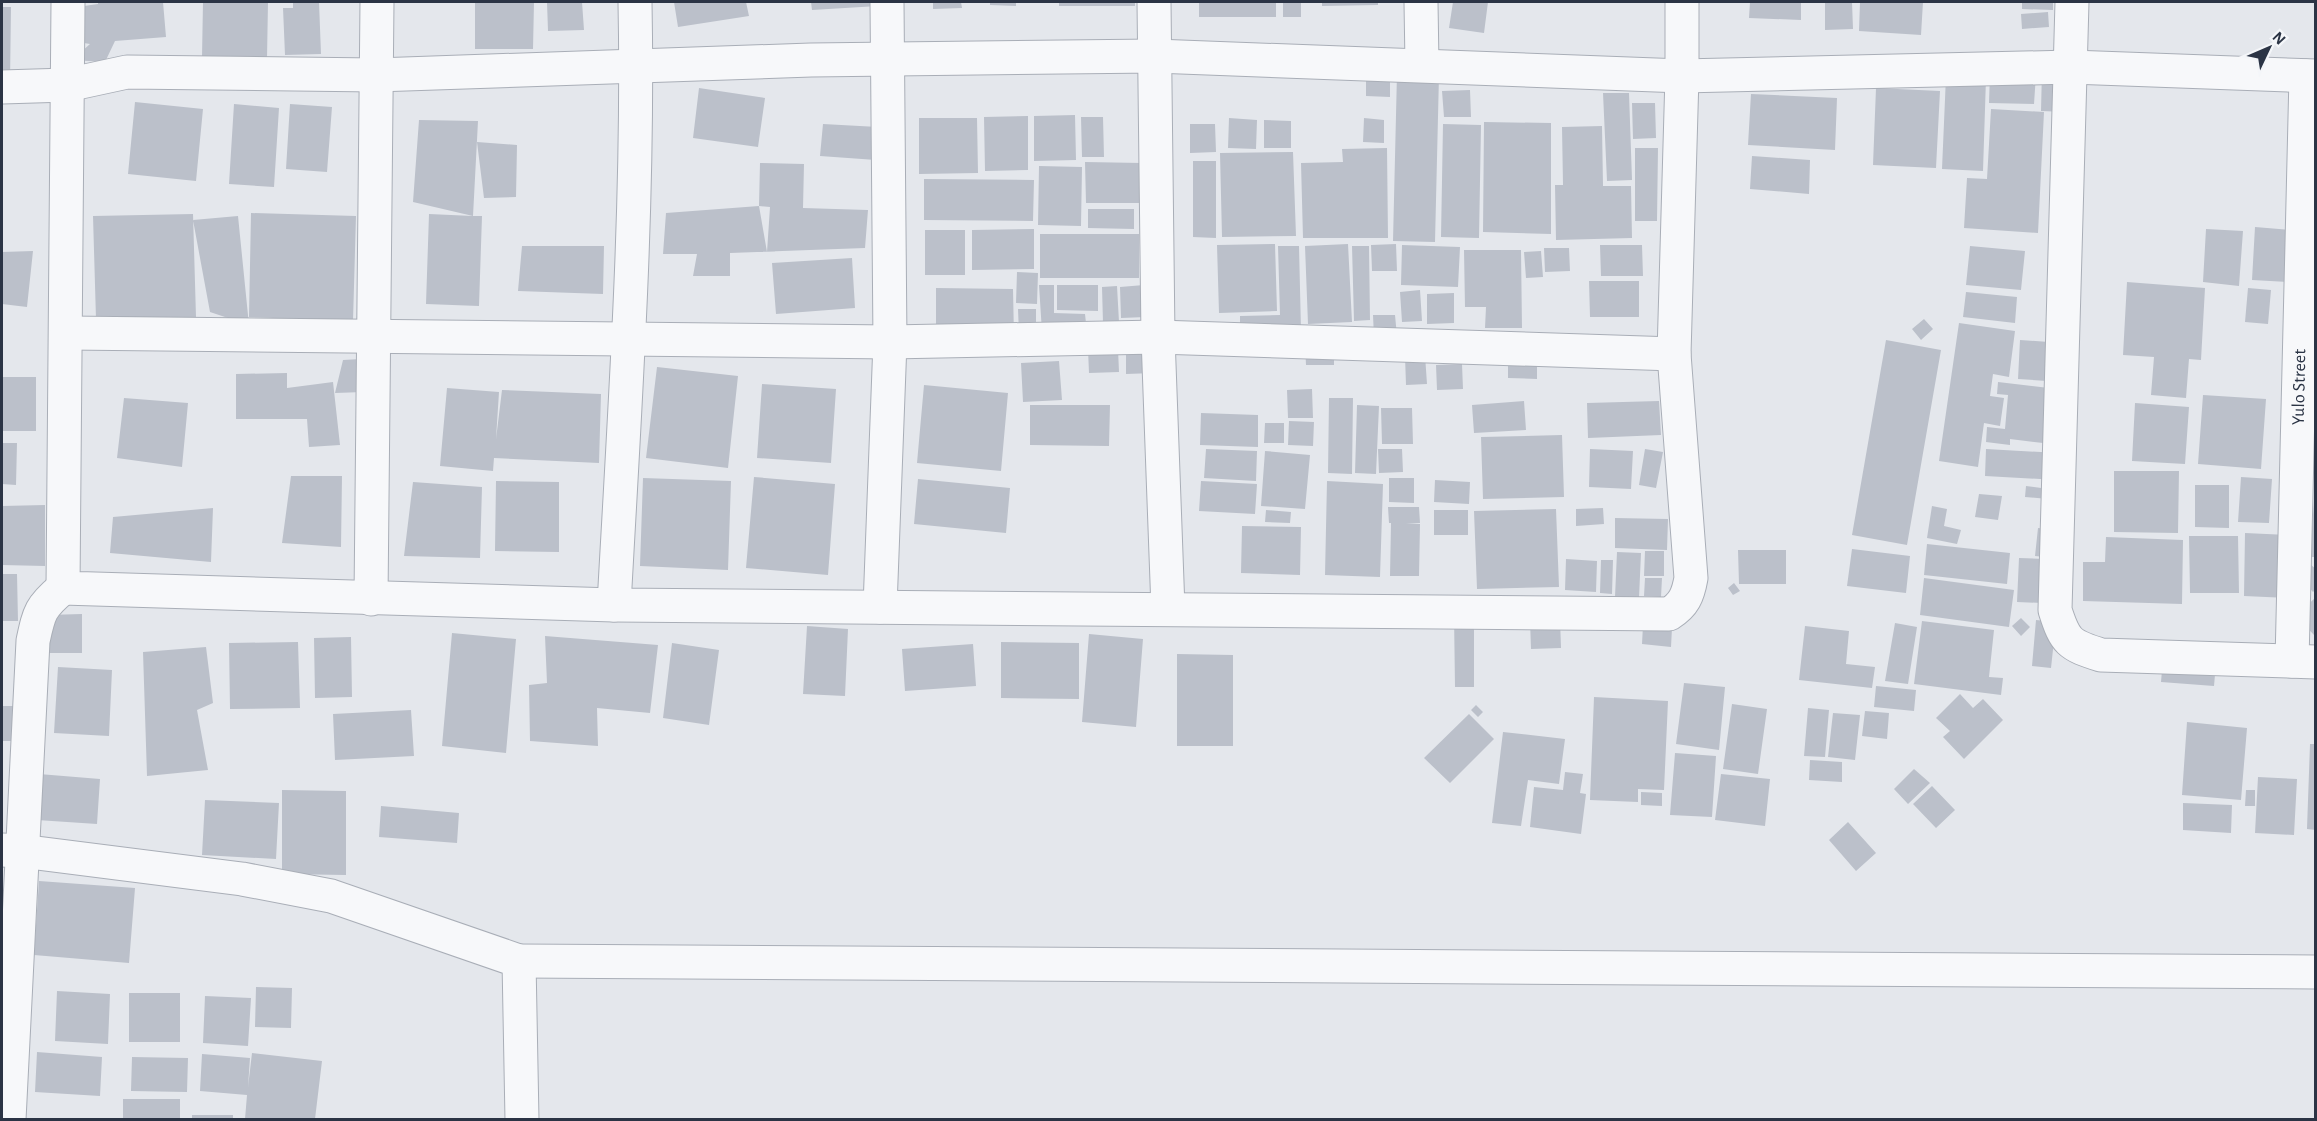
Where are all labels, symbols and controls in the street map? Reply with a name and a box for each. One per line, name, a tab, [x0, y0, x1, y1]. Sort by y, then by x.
north arrow	[2239, 18, 2299, 78]
text: N	[2269, 29, 2289, 48]
street label: Yulo Street	[2290, 349, 2309, 425]

